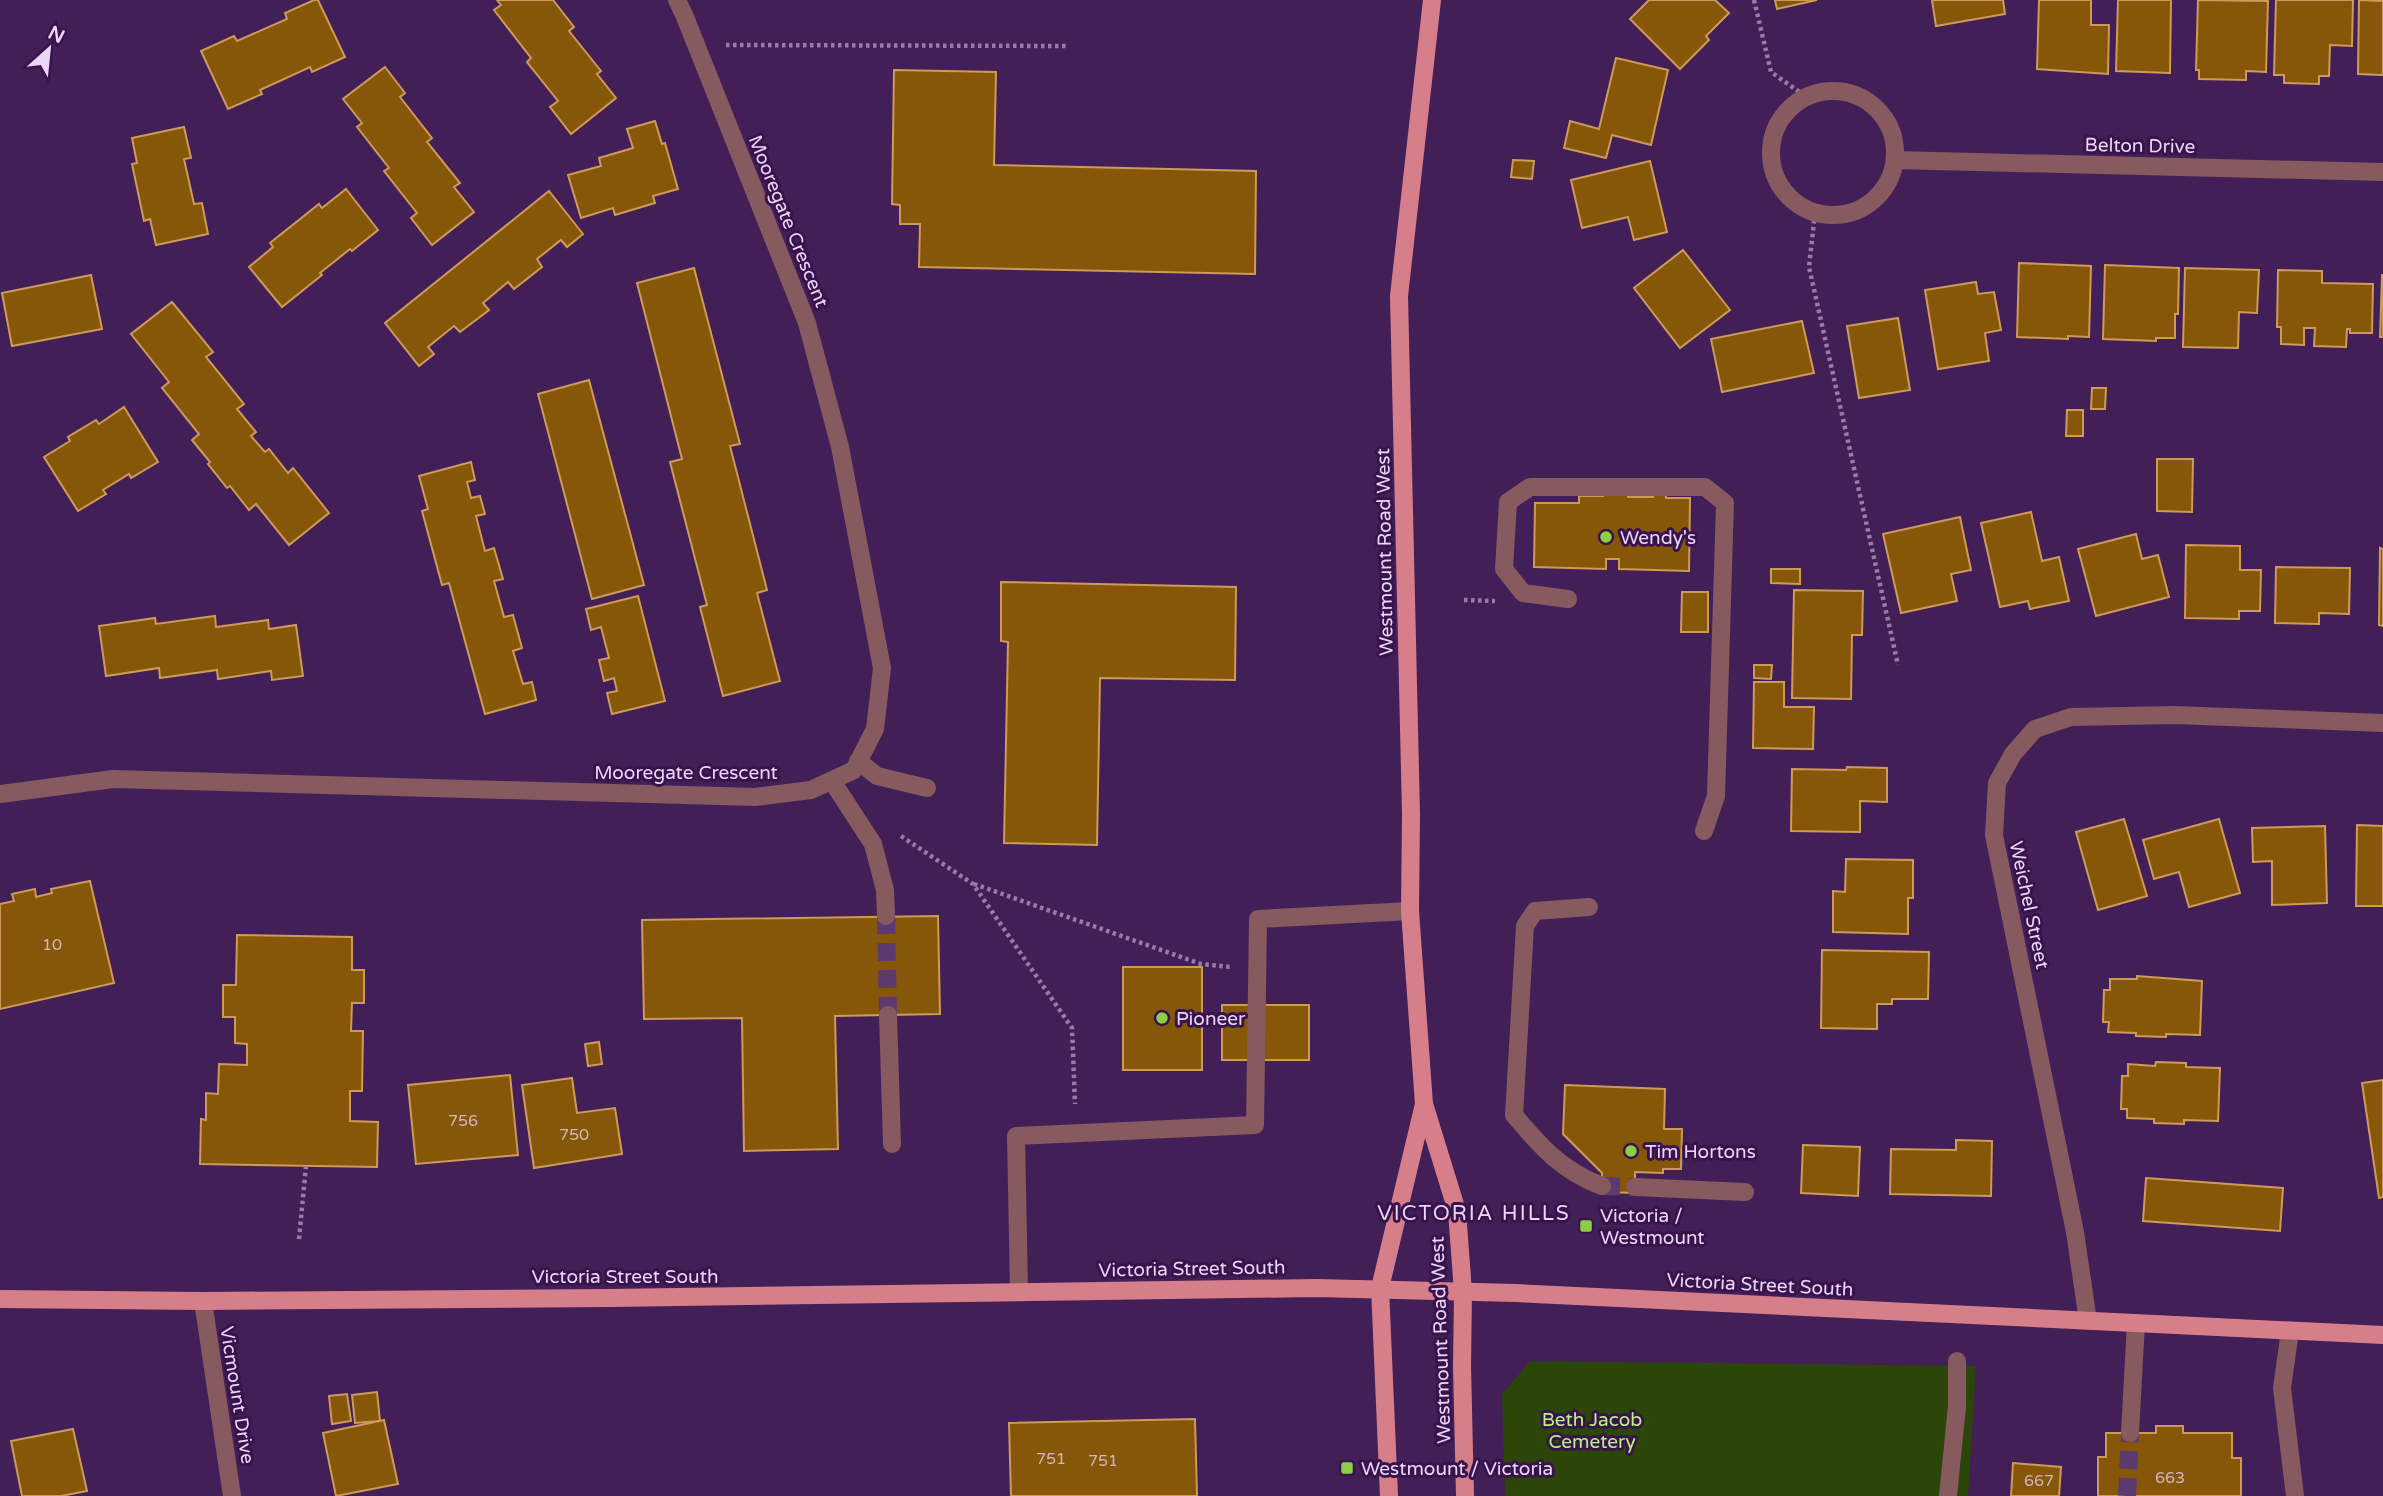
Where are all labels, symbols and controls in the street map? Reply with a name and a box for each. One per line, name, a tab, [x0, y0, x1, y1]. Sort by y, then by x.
north arrow	[14, 14, 84, 84]
text: N	[44, 21, 68, 48]
street label: Mooregate Crescent	[743, 132, 833, 311]
street label: Belton Drive	[2085, 134, 2195, 158]
street label: Westmount Road West	[1372, 448, 1398, 656]
place label: Wendy's	[1620, 527, 1696, 549]
marker: Wendy's	[1598, 529, 1614, 545]
street label: Mooregate Crescent	[594, 762, 778, 784]
street label: Weichel Street	[2005, 839, 2053, 971]
house number: 10	[42, 935, 62, 955]
place label: Pioneer	[1176, 1008, 1246, 1030]
marker: Pioneer	[1154, 1010, 1170, 1026]
house number: 756	[448, 1111, 478, 1131]
house number: 750	[559, 1125, 589, 1145]
place label: Tim Hortons	[1645, 1141, 1756, 1163]
marker: Tim Hortons	[1623, 1143, 1639, 1159]
district label: VICTORIA HILLS	[1377, 1201, 1571, 1226]
place label: Victoria / Westmount	[1600, 1205, 1705, 1249]
marker: Victoria / Westmount	[1578, 1218, 1594, 1234]
street label: Westmount Road West	[1426, 1236, 1456, 1444]
street label: Victoria Street South	[1098, 1256, 1286, 1282]
street label: Victoria Street South	[531, 1266, 719, 1288]
street label: Victoria Street South	[1666, 1269, 1854, 1301]
street label: Vicmount Drive	[215, 1325, 259, 1465]
park label: Beth Jacob Cemetery	[1542, 1409, 1642, 1453]
house number: 751	[1036, 1449, 1066, 1469]
house number: 751	[1088, 1451, 1118, 1471]
place label: Westmount / Victoria	[1361, 1458, 1553, 1480]
marker: Westmount / Victoria	[1339, 1460, 1355, 1476]
house number: 663	[2155, 1468, 2185, 1488]
house number: 667	[2024, 1471, 2054, 1491]

